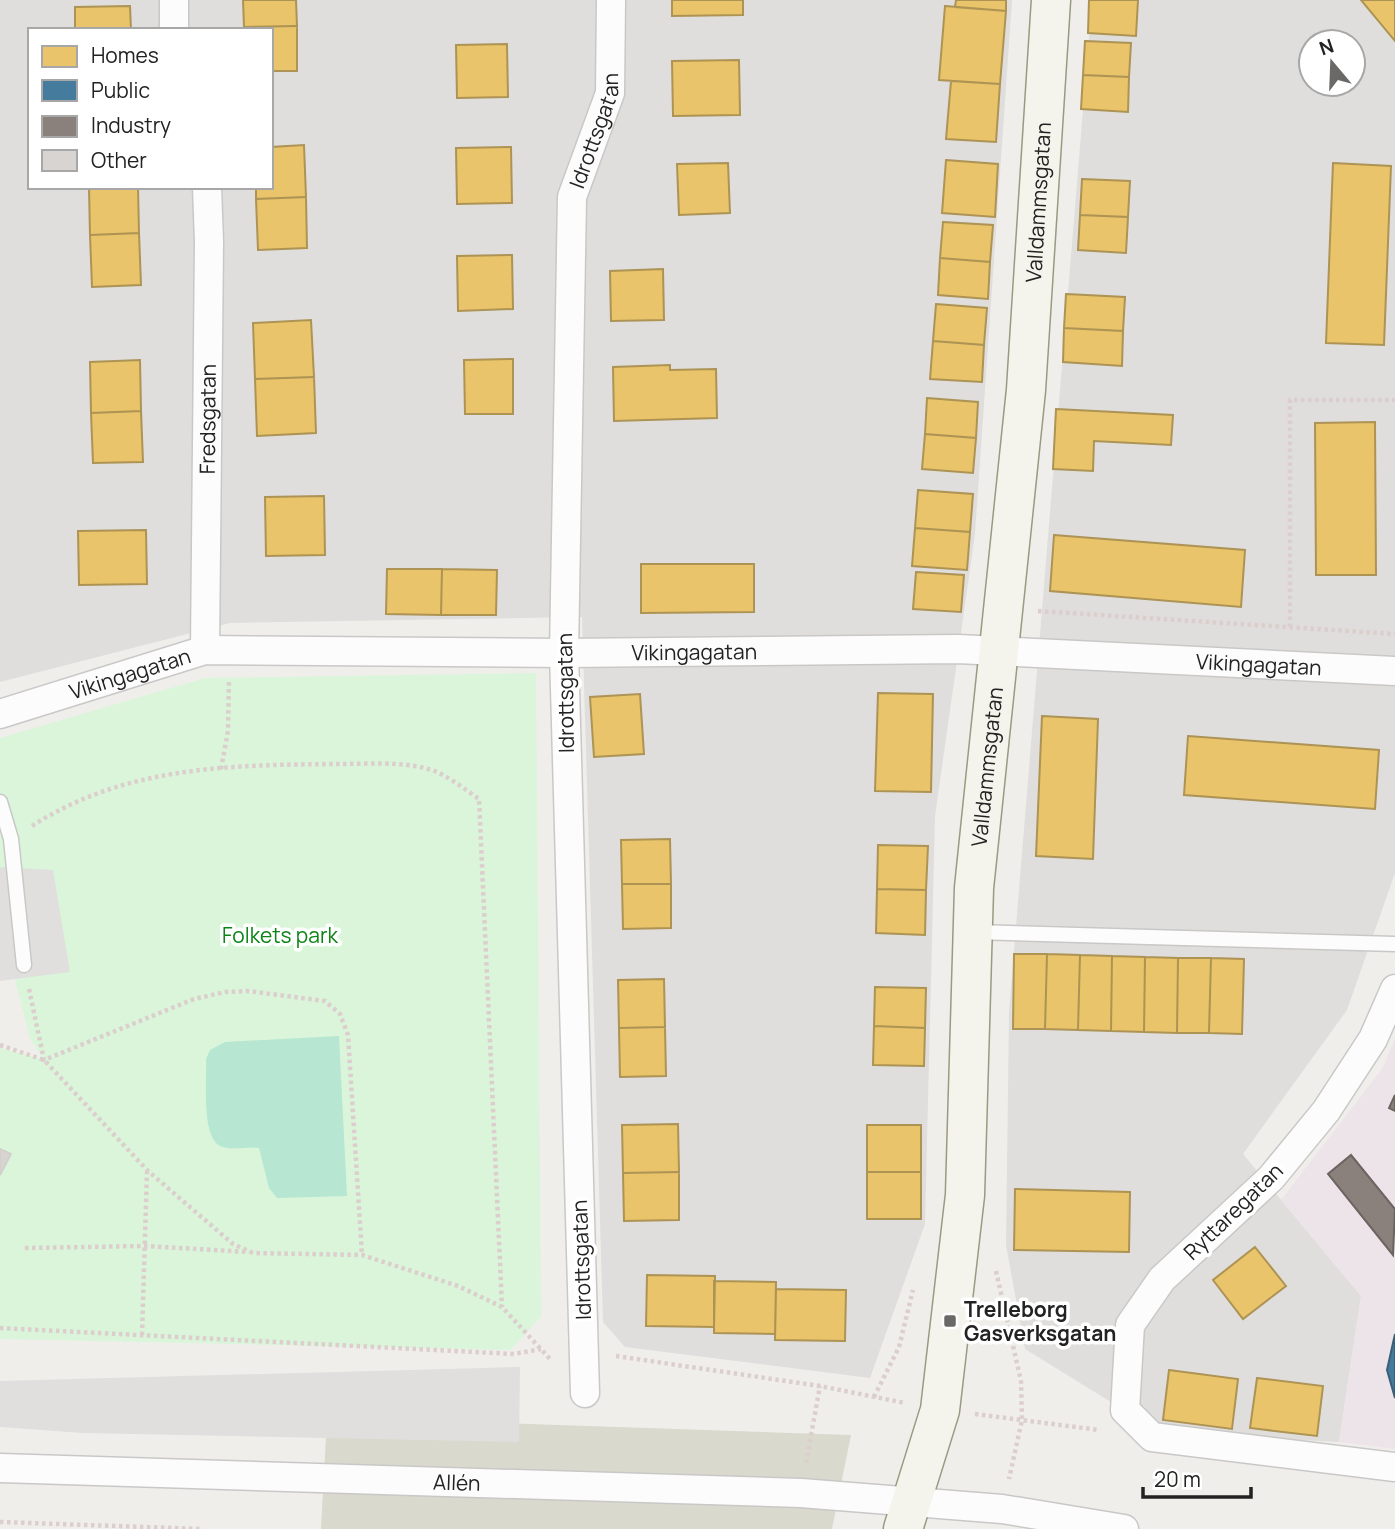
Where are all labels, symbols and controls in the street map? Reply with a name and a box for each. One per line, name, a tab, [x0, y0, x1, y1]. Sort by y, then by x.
legend	[28, 28, 273, 189]
north arrow	[1297, 28, 1367, 98]
text: N	[1316, 32, 1337, 61]
text: Homes	[91, 41, 159, 69]
street label: Idrottsgatan	[562, 73, 624, 192]
text: Public	[91, 76, 150, 104]
text: Industry	[91, 111, 171, 139]
street label: Valldammsgatan	[1019, 121, 1057, 283]
text: Other	[91, 146, 147, 174]
street label: Fredsgatan	[193, 364, 222, 474]
street label: Idrottsgatan	[550, 633, 580, 753]
street label: Vikingagatan	[631, 637, 757, 666]
street label: Vikingagatan	[66, 641, 194, 706]
street label: Vikingagatan	[1195, 647, 1322, 681]
street label: Valldammsgatan	[964, 685, 1009, 848]
park label: Folkets park	[222, 921, 338, 949]
street label: Ryttaregatan	[1177, 1157, 1289, 1265]
street label: Idrottsgatan	[565, 1199, 597, 1321]
place label: Trelleborg Gasverksgatan	[964, 1295, 1116, 1347]
marker: Trelleborg Gasverksgatan	[942, 1313, 958, 1329]
scale bar	[1143, 1456, 1252, 1500]
text: 20 m	[1154, 1465, 1201, 1493]
street label: Allén	[433, 1468, 481, 1497]

